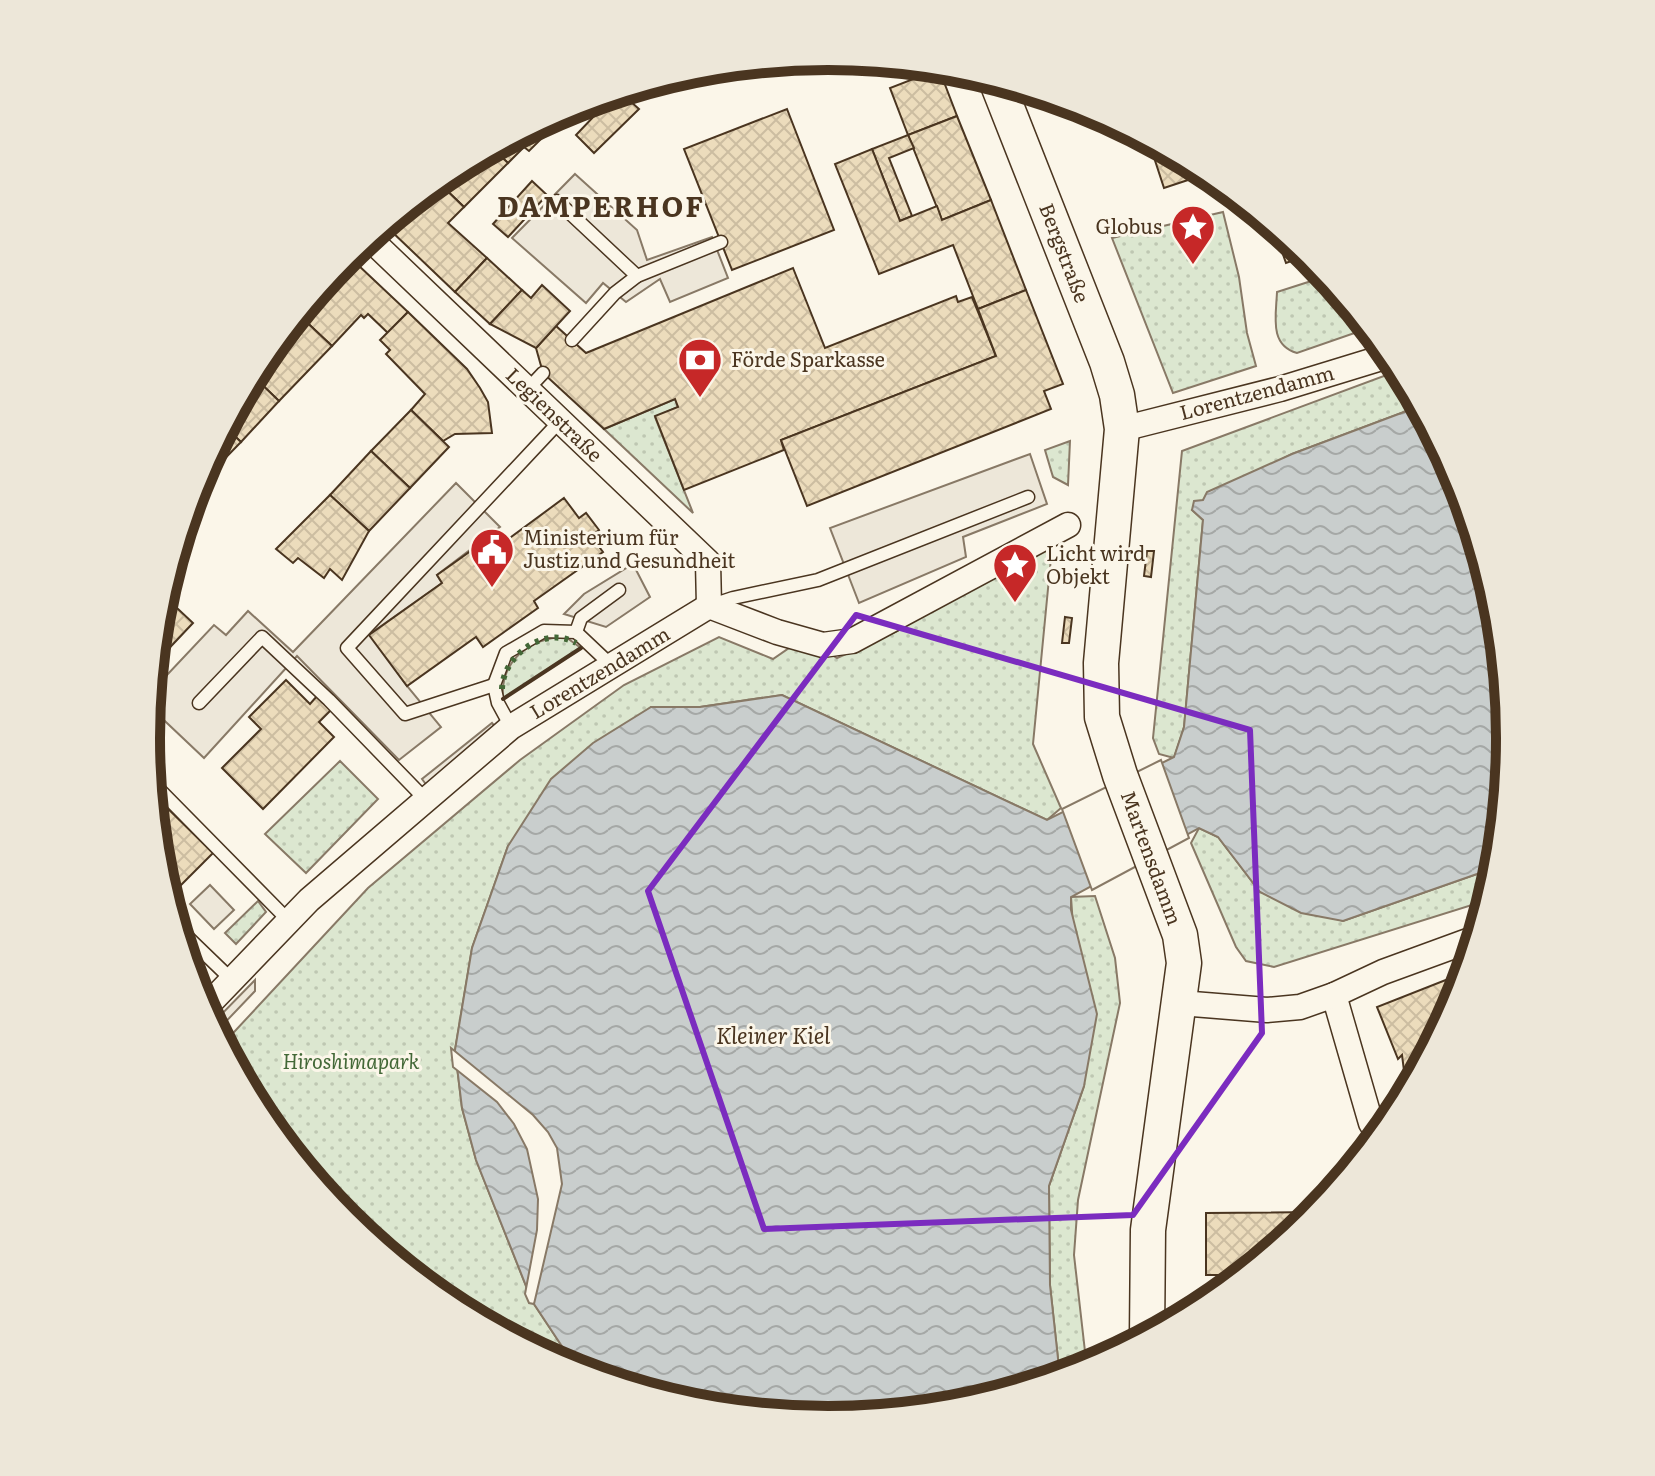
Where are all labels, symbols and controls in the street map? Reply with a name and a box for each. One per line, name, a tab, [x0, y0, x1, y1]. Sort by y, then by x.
district label: DAMPERHOF	[497, 184, 705, 226]
street label: Bergstraße	[1033, 198, 1099, 306]
place icon: Globus	[1169, 203, 1217, 266]
place label: Globus	[1096, 210, 1162, 240]
bank icon: Förde Sparkasse	[676, 336, 724, 399]
place label: Förde Sparkasse	[731, 343, 885, 373]
street label: Lorentzendamm	[1176, 356, 1337, 426]
street label: Legienstraße	[500, 359, 611, 468]
place label: Ministerium für Justiz und Gesundheit	[523, 521, 735, 574]
public building icon: Ministerium für Justiz und Gesundheit	[468, 526, 516, 589]
place label: Licht wird Objekt	[1046, 537, 1145, 590]
place icon: Licht wird Objekt	[991, 541, 1039, 604]
street label: Lorentzendamm	[523, 618, 675, 725]
street label: Martensdamm	[1115, 786, 1191, 929]
water label: Kleiner Kiel	[716, 1018, 831, 1051]
park label: Hiroshimapark	[282, 1045, 420, 1075]

